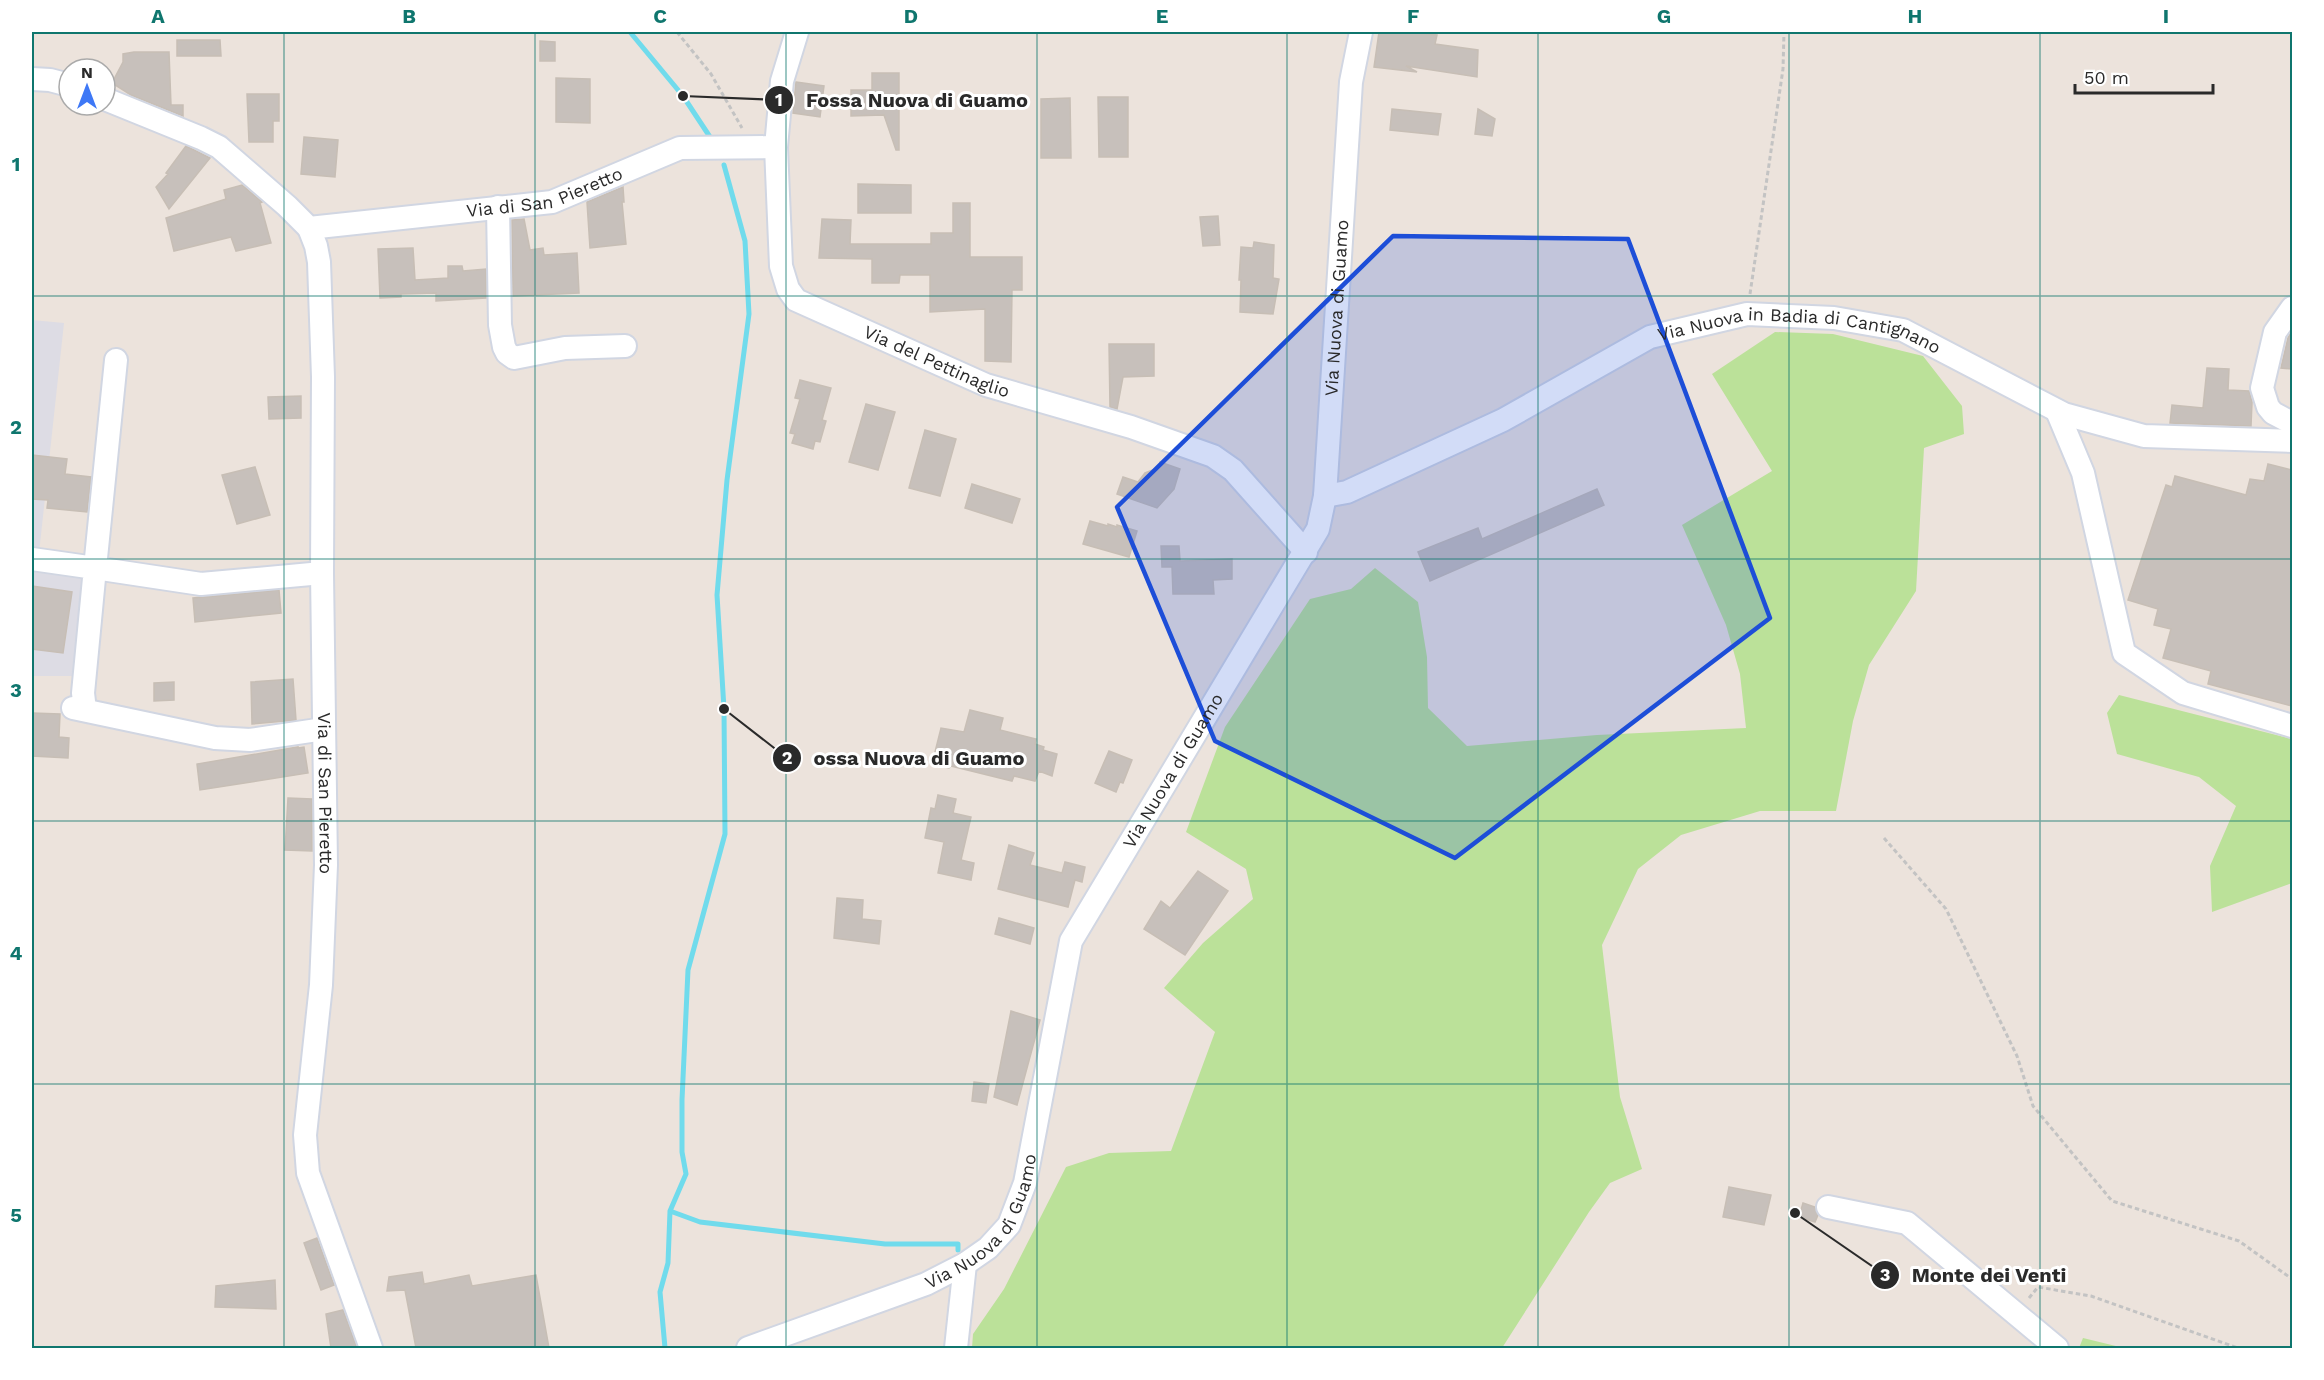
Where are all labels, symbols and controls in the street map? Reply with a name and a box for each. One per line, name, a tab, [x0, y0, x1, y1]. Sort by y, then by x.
text: A	[151, 4, 165, 28]
text: B	[402, 4, 416, 28]
text: C	[653, 4, 667, 28]
text: D	[904, 4, 918, 28]
text: E	[1156, 4, 1168, 28]
text: F	[1407, 4, 1419, 28]
text: G	[1657, 4, 1671, 28]
text: H	[1908, 4, 1922, 28]
text: I	[2163, 4, 2169, 28]
north arrow	[57, 57, 117, 117]
scale bar	[2075, 57, 2213, 95]
text: N	[81, 63, 93, 82]
text: 50 m	[2084, 67, 2129, 88]
callout: Fossa Nuova di Guamo	[764, 81, 1040, 119]
text: Fossa Nuova di Guamo	[806, 88, 1028, 112]
text: 1	[775, 89, 783, 110]
text: 1	[12, 152, 20, 176]
street label: Via di San Pieretto	[465, 163, 625, 221]
street label: Via Nuova di Guamo	[1320, 219, 1352, 397]
street label: Via Nuova in Badia di Cantignano	[1655, 303, 1944, 358]
street label: Via del Pettinaglio	[861, 321, 1012, 401]
text: 2	[10, 415, 22, 439]
text: 3	[10, 678, 22, 702]
street label: Via Nuova di Guamo	[1118, 689, 1227, 852]
street label: Via di San Pieretto	[314, 712, 337, 875]
callout: ossa Nuova di Guamo	[772, 739, 1037, 777]
text: ossa Nuova di Guamo	[814, 746, 1024, 770]
text: 2	[782, 747, 792, 768]
text: 4	[10, 941, 23, 965]
street label: Via Nuova di Guamo	[921, 1152, 1040, 1293]
text: 5	[10, 1203, 22, 1227]
callout: Monte dei Venti	[1870, 1256, 2079, 1294]
text: Monte dei Venti	[1912, 1263, 2066, 1287]
text: 3	[1880, 1264, 1890, 1285]

